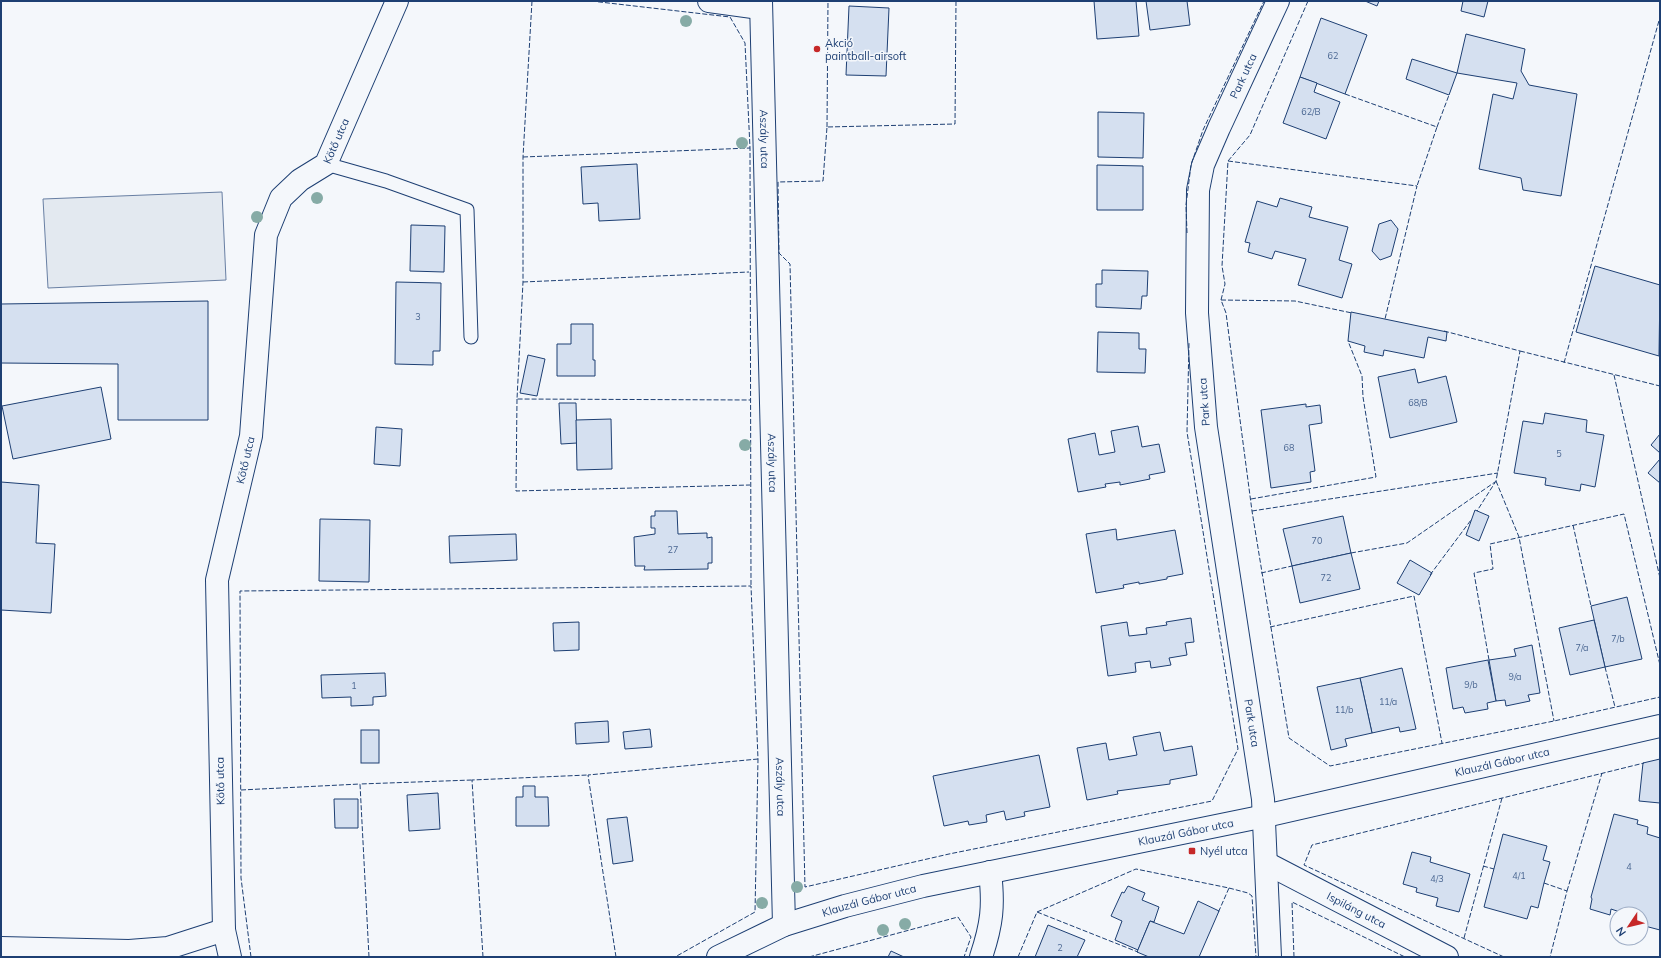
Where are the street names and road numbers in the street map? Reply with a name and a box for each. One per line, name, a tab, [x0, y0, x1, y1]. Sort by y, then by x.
street label: Park utca	[1227, 51, 1260, 101]
street label: Aszály utca	[757, 109, 772, 169]
street label: Kötő utca	[320, 116, 352, 166]
street label: Park utca	[1195, 377, 1213, 427]
street label: Aszály utca	[765, 433, 780, 493]
street label: Kötő utca	[233, 435, 258, 485]
street label: Park utca	[1241, 698, 1263, 748]
street label: Klauzál Gábor utca	[1453, 744, 1551, 780]
street label: Kötő utca	[213, 757, 227, 805]
street label: Aszály utca	[773, 757, 788, 817]
street label: Klauzál Gábor utca	[1137, 816, 1235, 849]
street label: Klauzál Gábor utca	[820, 881, 918, 920]
street label: Ispiláng utca	[1324, 889, 1389, 931]

